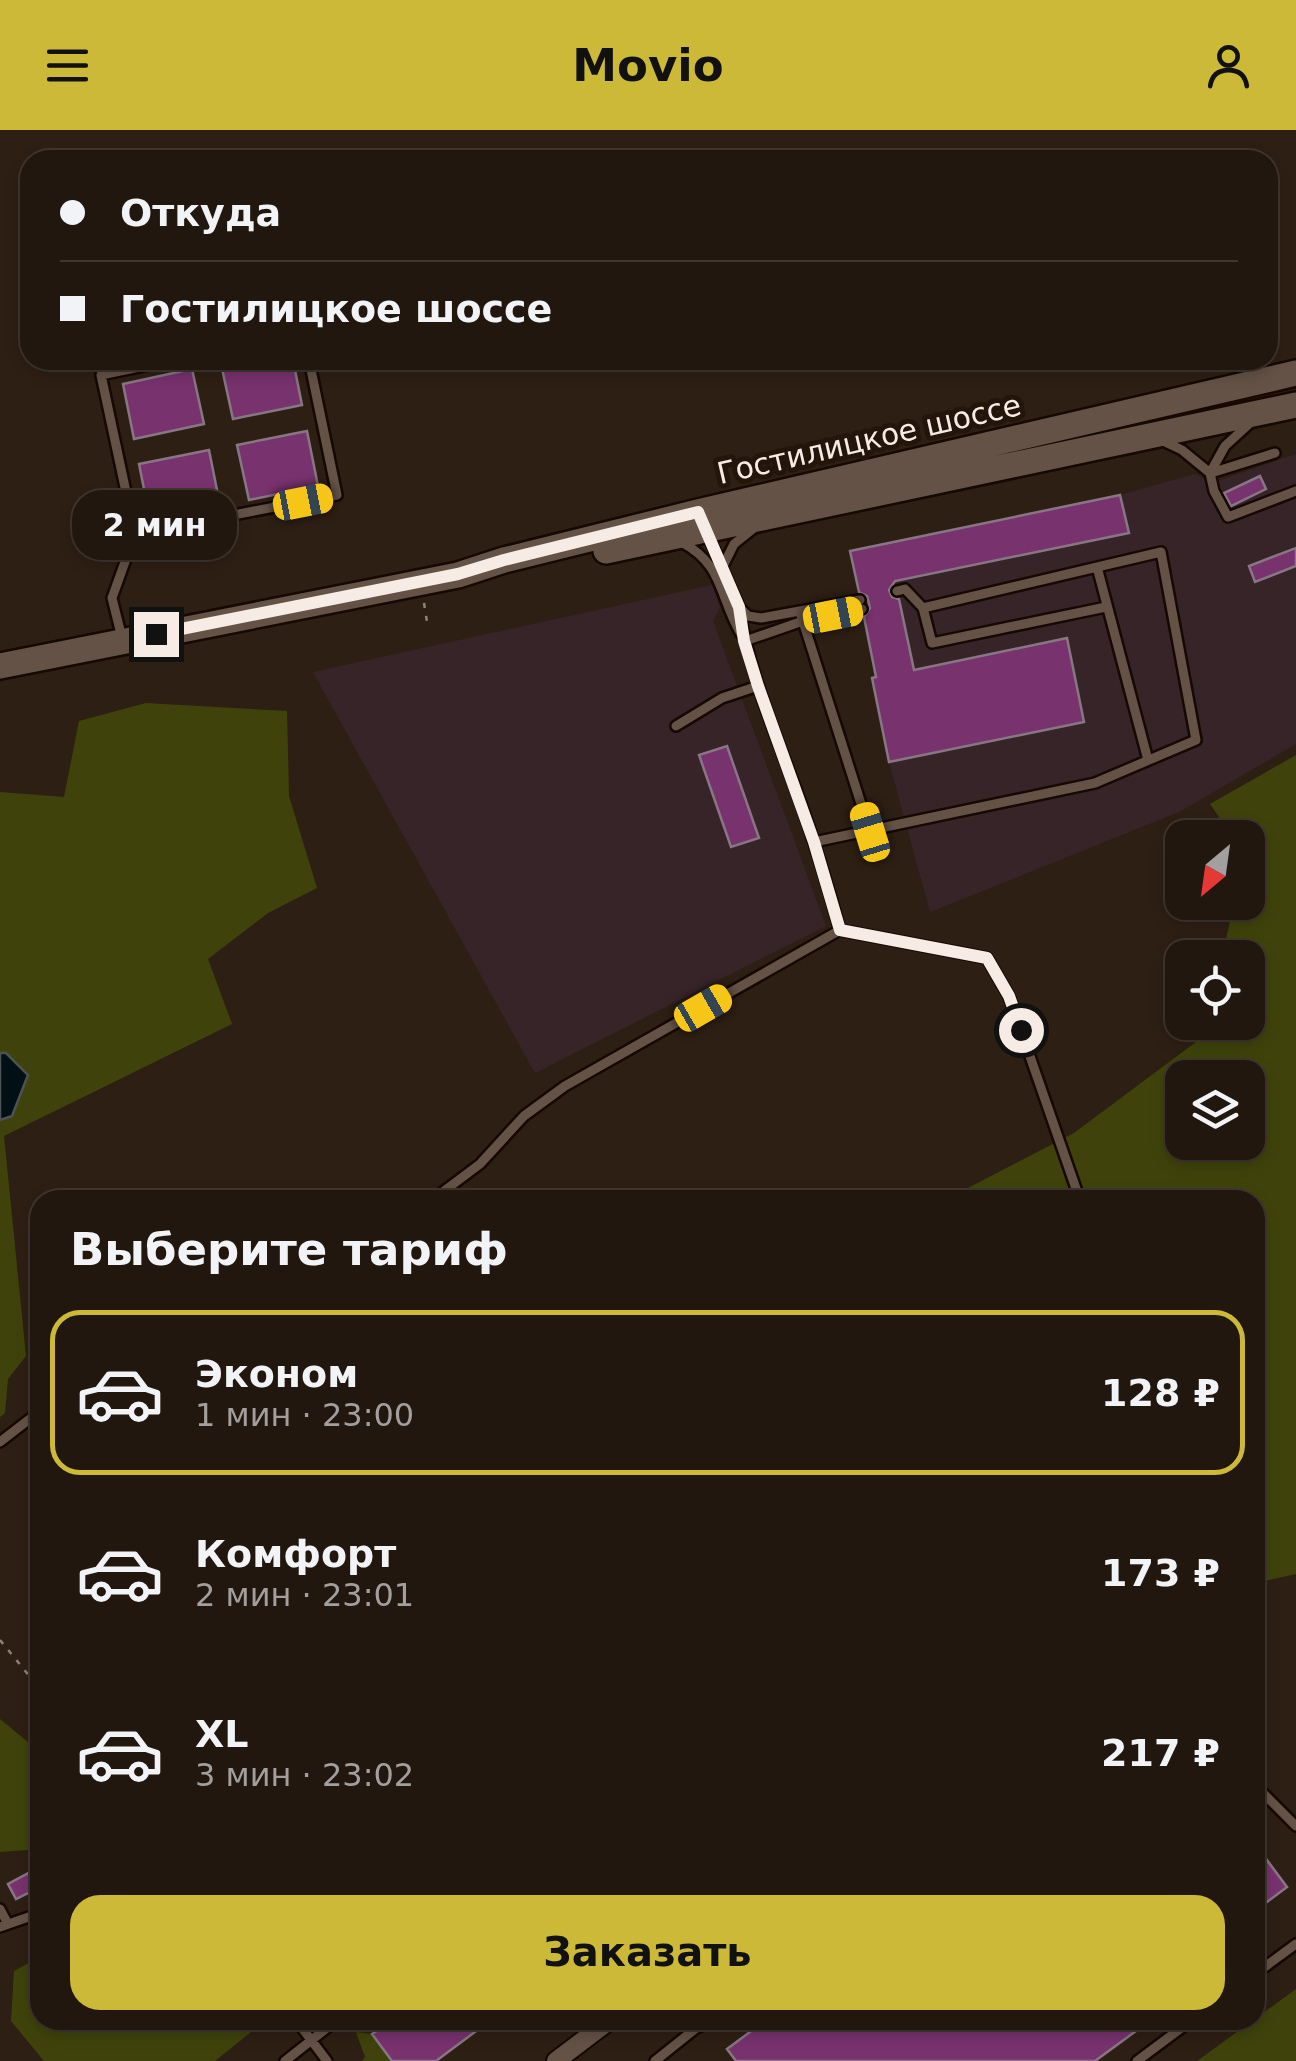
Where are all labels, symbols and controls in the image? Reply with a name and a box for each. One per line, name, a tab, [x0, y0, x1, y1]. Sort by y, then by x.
icon: menu	[40, 38, 95, 93]
icon: person	[1201, 38, 1256, 93]
text: Movio	[572, 39, 724, 92]
text: Откуда	[120, 191, 281, 235]
text: Гостилицкое шоссе	[120, 287, 552, 331]
street label: Гостилицкое шоссе	[714, 387, 1024, 491]
car	[271, 482, 335, 522]
callout: 2 мин	[74, 489, 238, 559]
text: 2 мин	[102, 506, 207, 544]
car	[801, 595, 865, 635]
route end	[134, 612, 179, 657]
car	[847, 799, 893, 865]
north arrow	[1165, 820, 1265, 920]
map controls	[1165, 820, 1265, 1160]
button: locate	[1165, 940, 1265, 1040]
car	[670, 980, 736, 1036]
route start	[999, 1008, 1044, 1053]
button: layers	[1165, 1060, 1265, 1160]
text: Выберите тариф	[70, 1223, 508, 1276]
icon: car	[75, 1348, 165, 1438]
text: Эконом	[195, 1352, 358, 1396]
text: 128 ₽	[1101, 1371, 1220, 1415]
text: 1 мин · 23:00	[195, 1396, 414, 1434]
icon: car	[75, 1528, 165, 1618]
text: Комфорт	[195, 1532, 396, 1576]
text: 173 ₽	[1101, 1551, 1220, 1595]
text: 2 мин · 23:01	[195, 1576, 414, 1614]
icon: car	[75, 1708, 165, 1798]
text: XL	[195, 1712, 249, 1756]
text: 217 ₽	[1101, 1731, 1220, 1775]
text: 3 мин · 23:02	[195, 1756, 414, 1794]
button: Заказать	[70, 1895, 1225, 2010]

